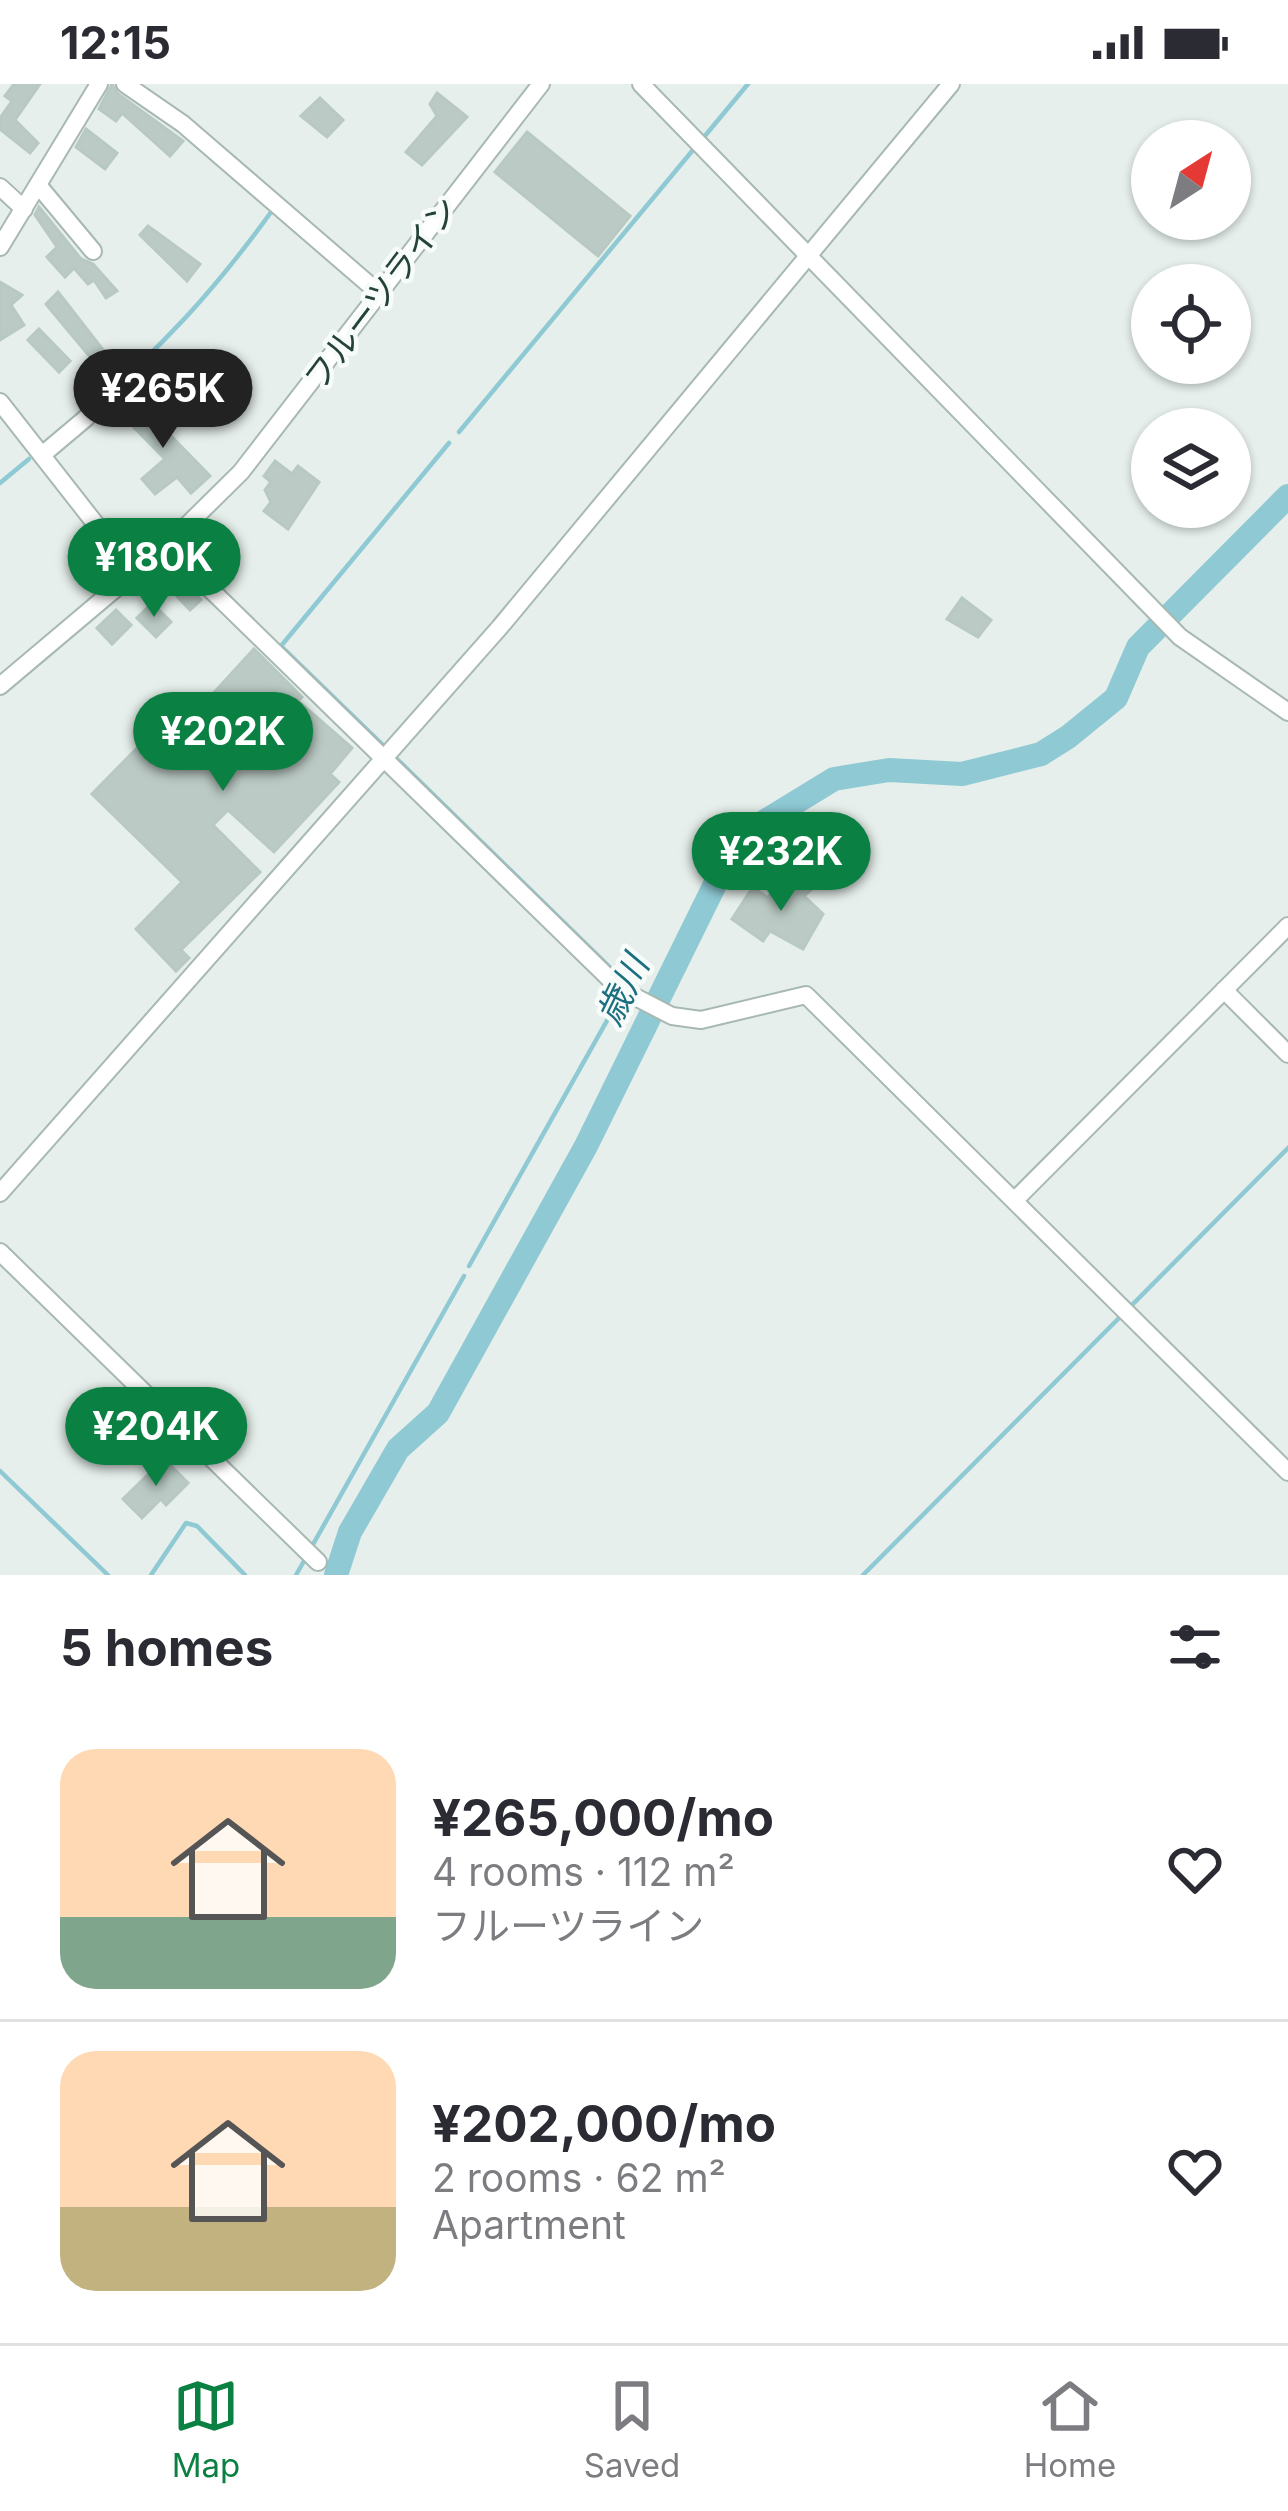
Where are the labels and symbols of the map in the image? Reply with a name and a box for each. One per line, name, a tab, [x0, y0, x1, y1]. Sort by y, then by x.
north arrow	[1131, 120, 1251, 240]
street label: フルーツライン	[296, 189, 466, 397]
pin: ¥265K	[79, 349, 247, 451]
pin: ¥180K	[70, 518, 238, 620]
pin: ¥202K	[139, 692, 307, 794]
pin: ¥232K	[697, 812, 865, 914]
water label: 歳川	[586, 944, 659, 1032]
pin: ¥204K	[72, 1387, 240, 1489]

